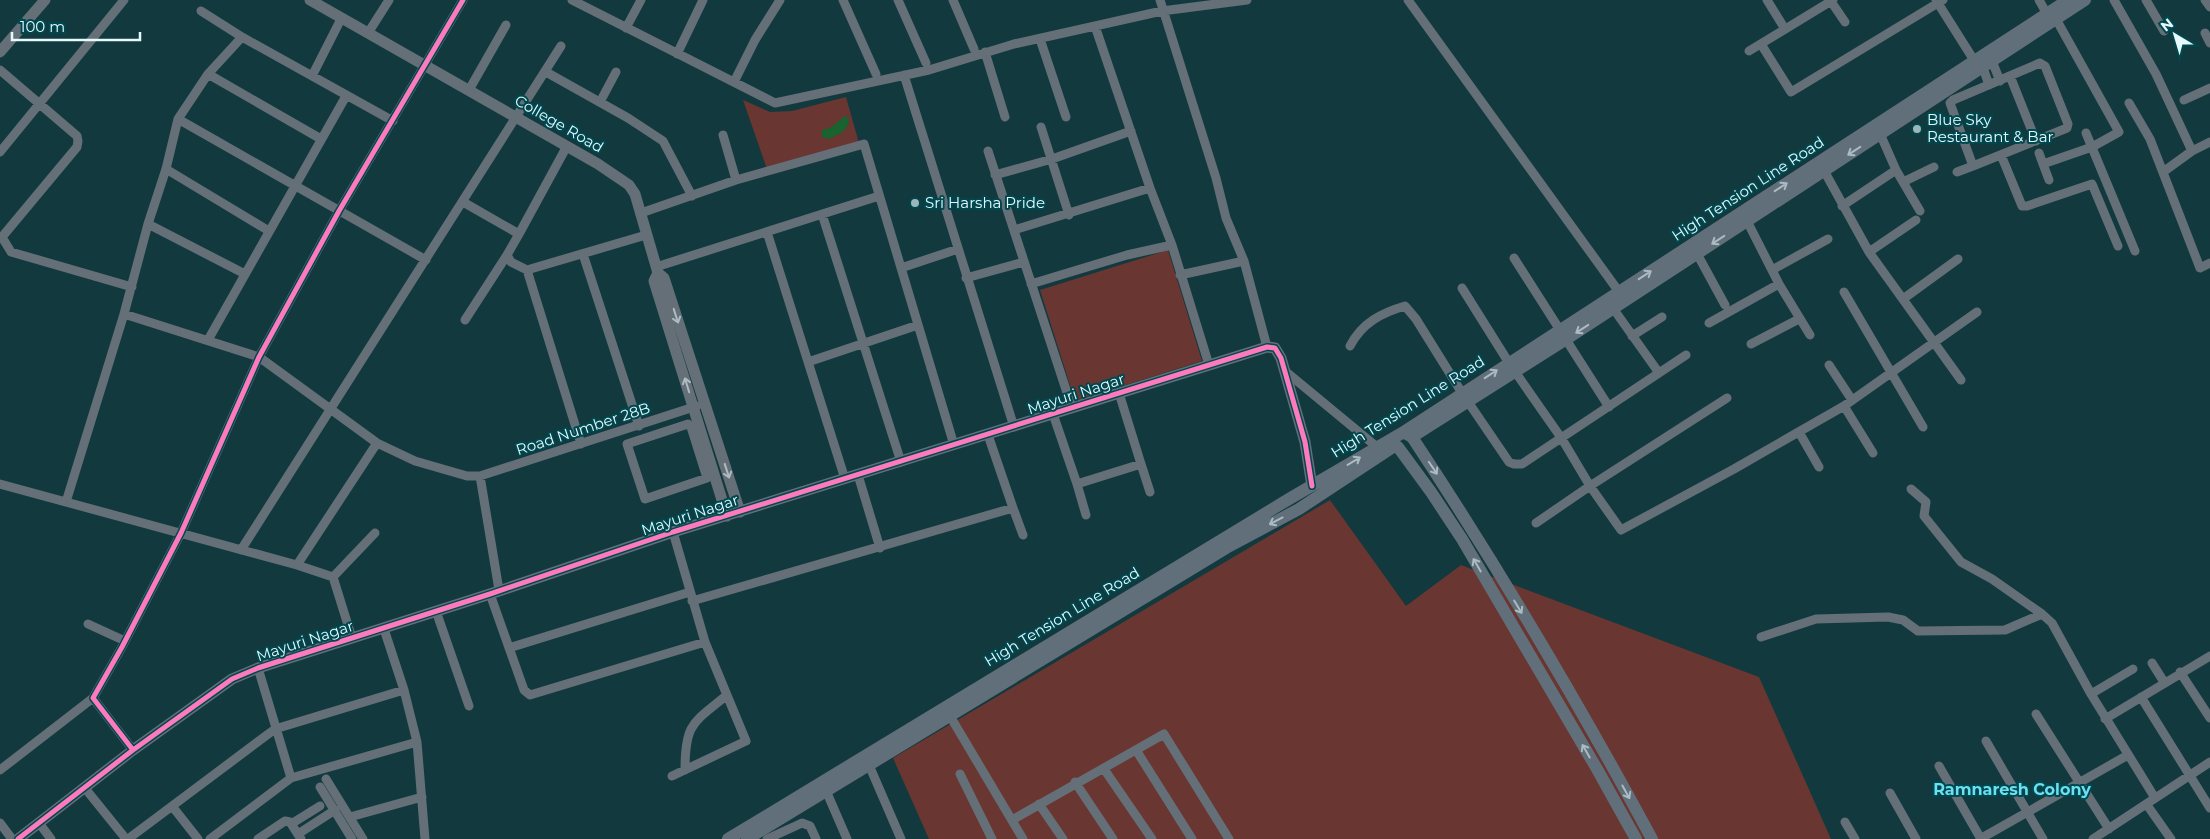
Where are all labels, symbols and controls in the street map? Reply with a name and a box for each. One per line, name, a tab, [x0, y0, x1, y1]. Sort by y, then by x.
scale bar	[12, 10, 140, 42]
north arrow	[2150, 10, 2200, 60]
text: N	[2157, 14, 2177, 35]
text: 100 m	[20, 17, 65, 36]
street label: College Road	[511, 91, 607, 157]
place label: Blue Sky Restaurant & Bar	[1927, 110, 2054, 146]
marker: Blue Sky Restaurant & Bar	[1911, 123, 1923, 135]
street label: High Tension Line Road	[1668, 132, 1827, 245]
one-way arrow	[1847, 147, 1861, 157]
one-way arrow	[1774, 182, 1788, 192]
place label: Sri Harsha Pride	[925, 193, 1045, 212]
marker: Sri Harsha Pride	[909, 197, 921, 209]
one-way arrow	[1711, 236, 1725, 246]
one-way arrow	[1637, 270, 1651, 280]
one-way arrow	[672, 308, 682, 324]
one-way arrow	[1575, 324, 1589, 335]
street label: High Tension Line Road	[1327, 351, 1488, 462]
street label: Mayuri Nagar	[1025, 369, 1127, 418]
one-way arrow	[1484, 369, 1498, 379]
one-way arrow	[681, 378, 691, 394]
street label: Road Number 28B	[513, 398, 652, 459]
one-way arrow	[1347, 455, 1361, 465]
one-way arrow	[1428, 461, 1438, 475]
one-way arrow	[722, 463, 732, 479]
street label: Mayuri Nagar	[639, 490, 741, 539]
one-way arrow	[1269, 516, 1284, 526]
one-way arrow	[1472, 559, 1482, 573]
street label: High Tension Line Road	[981, 563, 1143, 670]
one-way arrow	[1514, 599, 1524, 613]
street label: Mayuri Nagar	[254, 616, 356, 665]
one-way arrow	[1581, 744, 1591, 758]
district label: Ramnaresh Colony	[1933, 780, 2091, 799]
one-way arrow	[1622, 785, 1632, 799]

